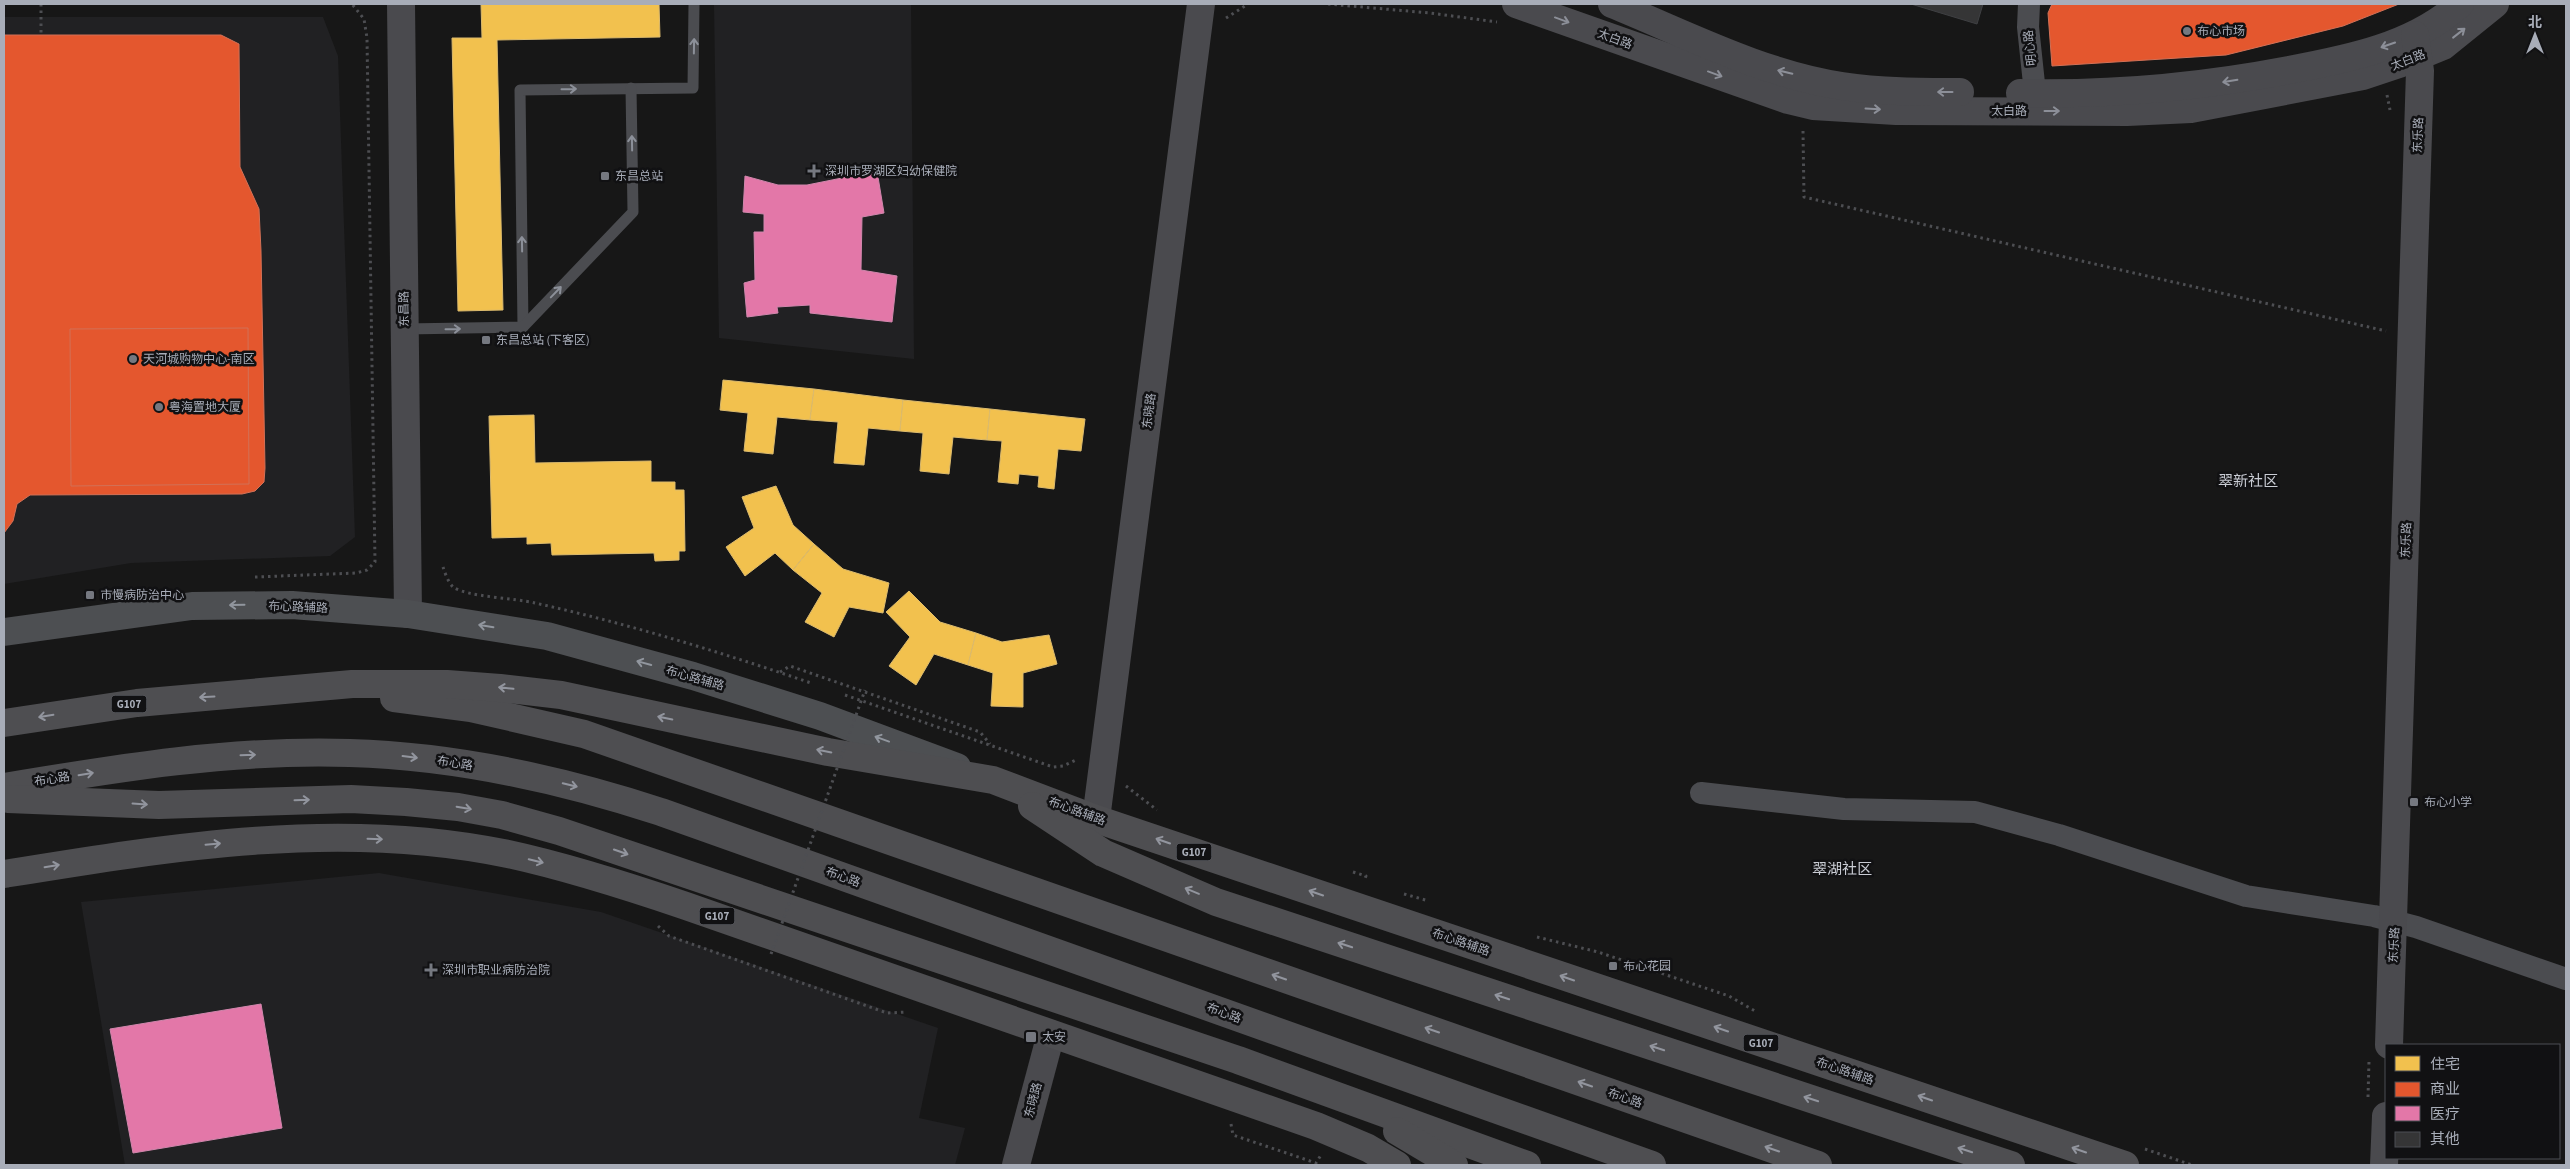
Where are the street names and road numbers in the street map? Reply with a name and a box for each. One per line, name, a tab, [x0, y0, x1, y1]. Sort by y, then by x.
street label: 太白路	[1595, 25, 1635, 54]
street label: 明心路	[2020, 29, 2041, 67]
street label: 太白路	[2388, 46, 2428, 75]
street label: 太白路	[1991, 103, 2027, 120]
street label: 东乐路	[2409, 117, 2428, 153]
street label: 东昌路	[396, 291, 413, 327]
street label: 东晓路	[1139, 392, 1160, 430]
street label: 东乐路	[2397, 522, 2416, 558]
street label: 布心路辅路	[268, 598, 328, 617]
street label: 布心路辅路	[664, 662, 726, 695]
road number: G107	[112, 696, 146, 712]
street label: 布心路	[436, 752, 474, 775]
street label: 布心路	[33, 768, 71, 791]
street label: 布心路辅路	[1046, 793, 1108, 830]
road number: G107	[1176, 844, 1212, 860]
street label: 布心路	[823, 863, 863, 892]
road number: G107	[700, 908, 734, 924]
street label: 布心路辅路	[1430, 925, 1492, 960]
street label: 东乐路	[2385, 927, 2404, 963]
street label: 布心路	[1204, 999, 1244, 1028]
road number: G107	[1744, 1034, 1778, 1052]
street label: 布心路辅路	[1814, 1054, 1876, 1089]
street label: 东晓路	[1021, 1081, 1046, 1120]
street label: 布心路	[1605, 1085, 1645, 1112]

